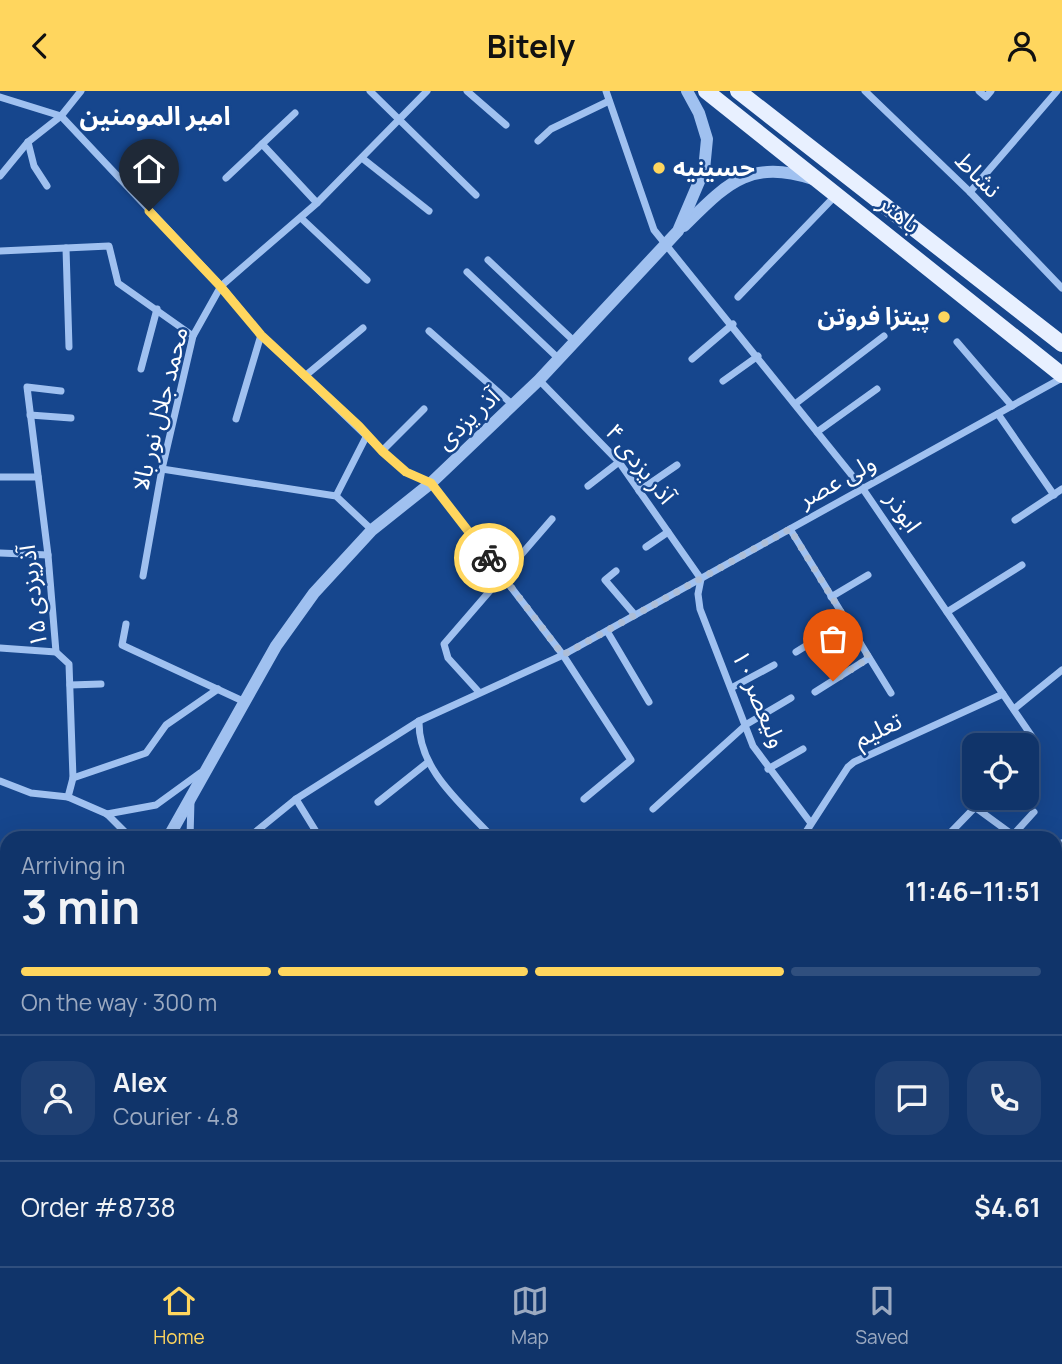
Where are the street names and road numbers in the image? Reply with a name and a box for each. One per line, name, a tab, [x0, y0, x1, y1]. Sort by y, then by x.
street label: نشاط	[949, 144, 1009, 204]
street label: باهنر	[871, 185, 928, 240]
street label: محمد جلال نور بالا	[122, 323, 195, 494]
street label: آذر یزدی	[428, 379, 507, 456]
street label: ۴ آذر یزدی	[598, 416, 684, 511]
street label: ولی عصر	[791, 445, 881, 515]
street label: ابوذر	[878, 483, 930, 539]
street label: ۱۵ آذریزدی	[9, 542, 54, 649]
street label: ۱۰ ولیعصر	[725, 645, 796, 752]
street label: تعلیم	[848, 703, 908, 756]

